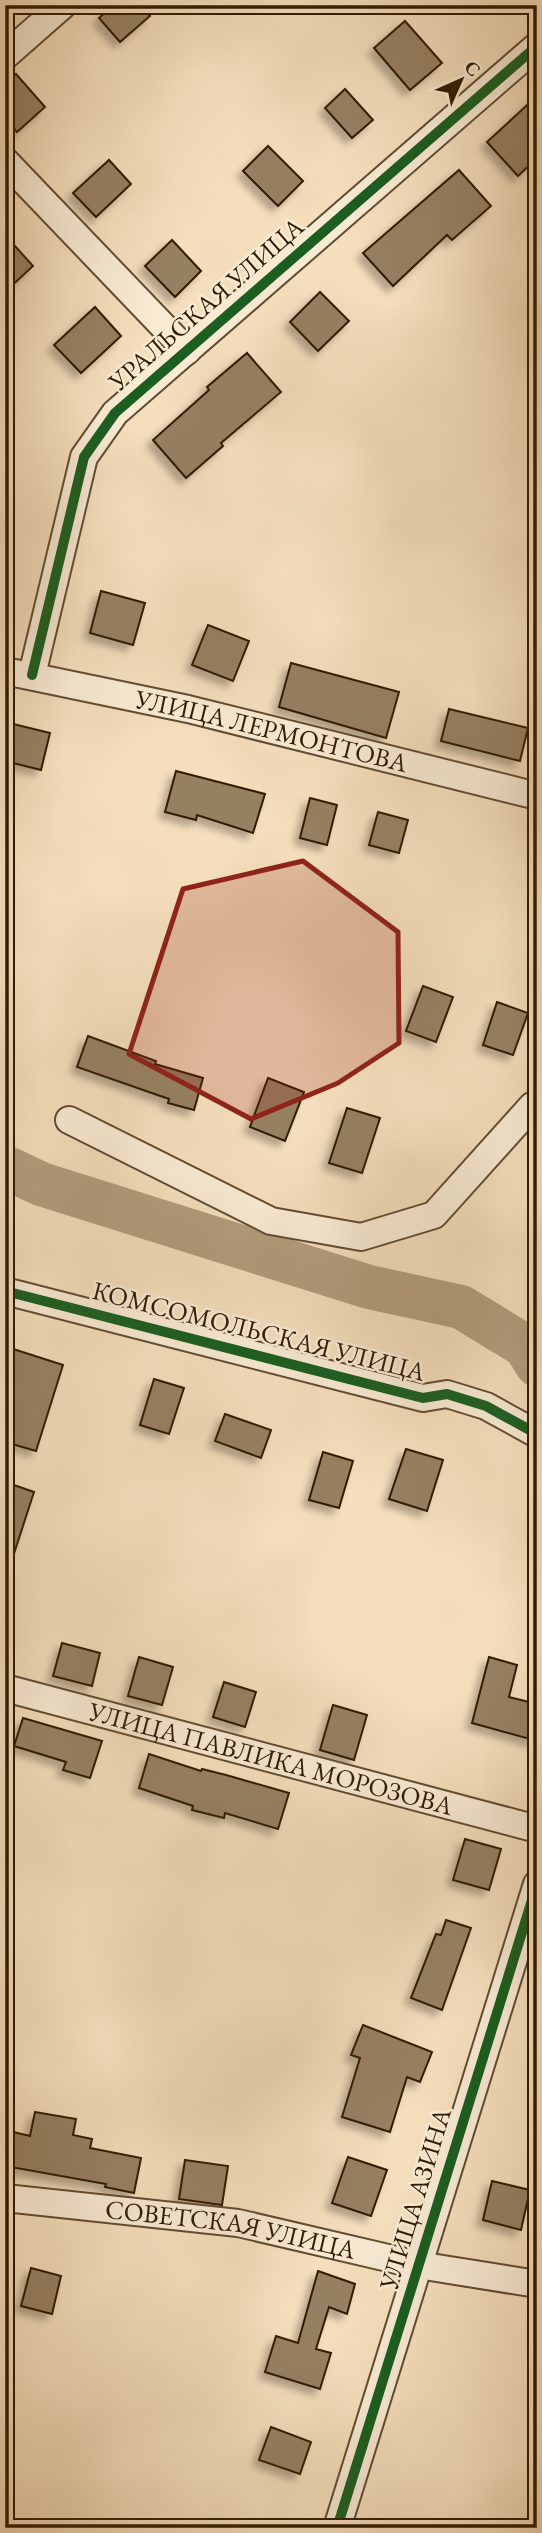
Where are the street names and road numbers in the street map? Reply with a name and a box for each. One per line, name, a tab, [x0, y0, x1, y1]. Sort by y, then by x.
street label: УРАЛЬСКАЯ УЛИЦА	[100, 209, 312, 399]
street label: УЛИЦА ЛЕРМОНТОВА	[131, 681, 412, 780]
street label: КОМСОМОЛЬСКАЯ УЛИЦА	[89, 1273, 430, 1389]
street label: УЛИЦА ПАВЛИКА МОРОЗОВА	[84, 1694, 458, 1823]
street label: УЛИЦА АЗИНА	[371, 2103, 459, 2295]
street label: СОВЕТСКАЯ УЛИЦА	[104, 2192, 360, 2267]

